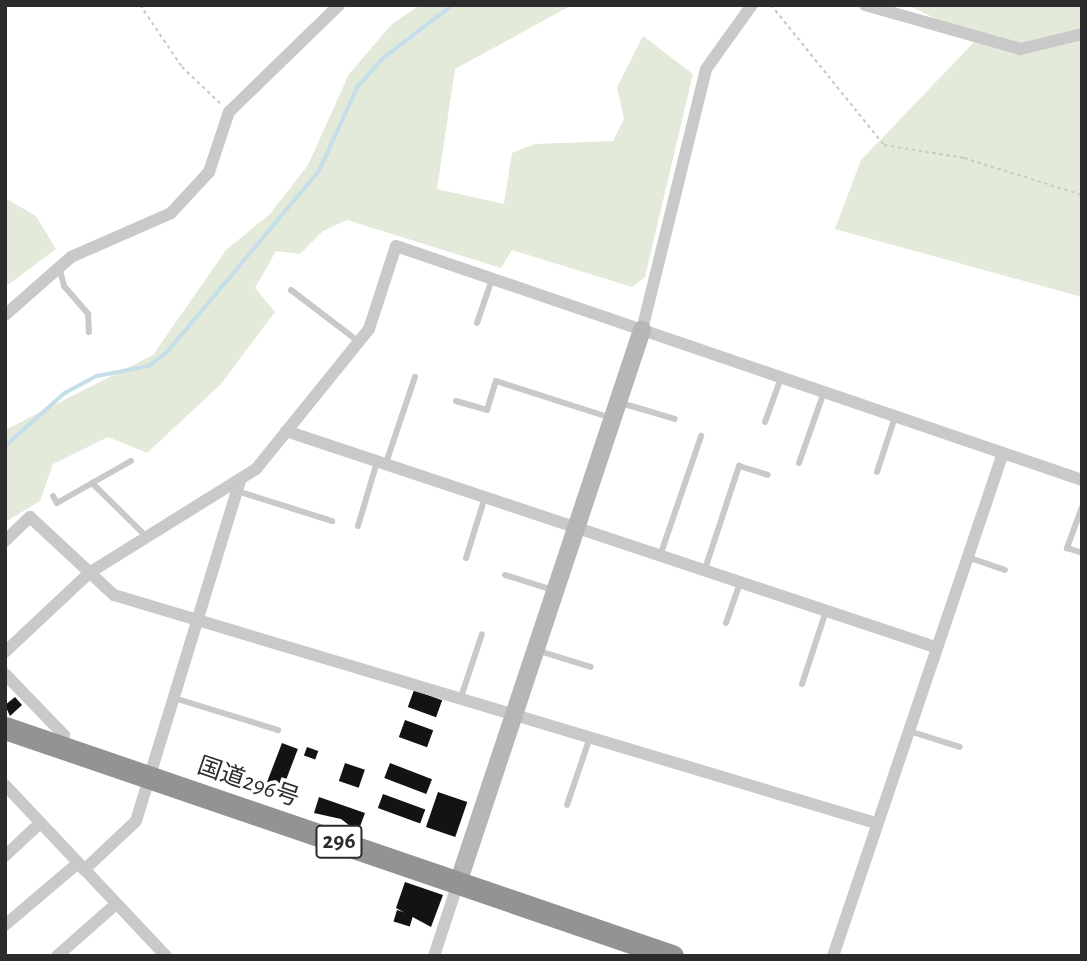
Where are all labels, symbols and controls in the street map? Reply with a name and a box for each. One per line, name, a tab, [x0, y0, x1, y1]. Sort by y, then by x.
street label: 国道296号	[193, 752, 303, 814]
road number: 296	[314, 822, 364, 862]

